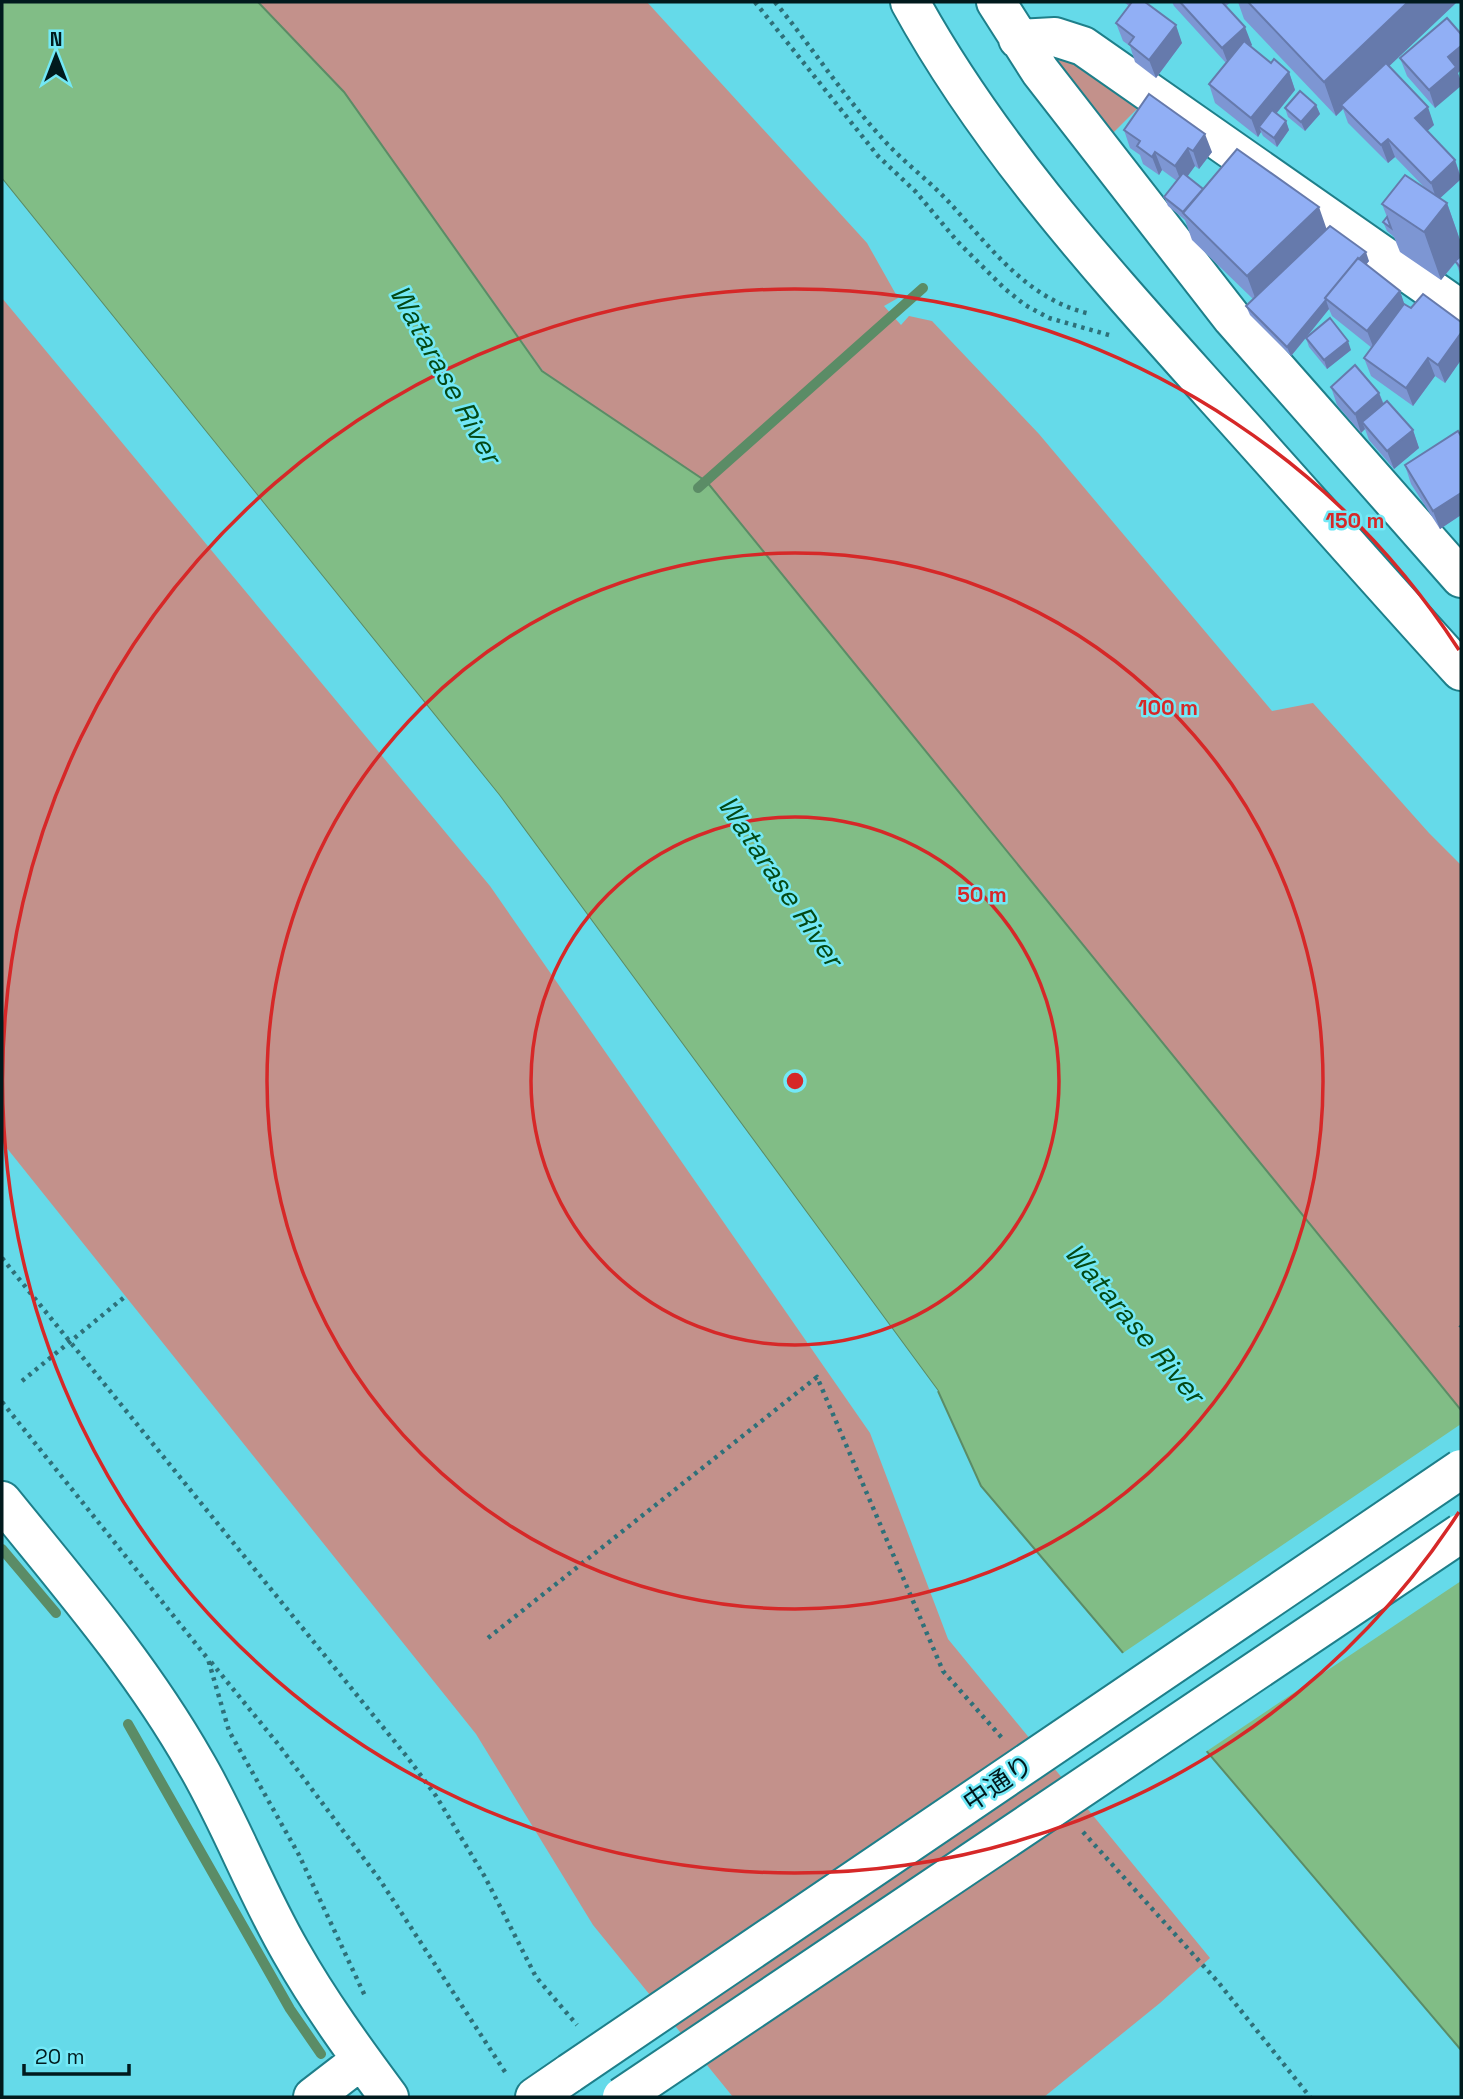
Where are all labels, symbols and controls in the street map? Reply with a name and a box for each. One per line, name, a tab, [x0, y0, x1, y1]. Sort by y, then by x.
north arrow	[21, 21, 91, 91]
text: N	[50, 27, 62, 52]
water label: Watarase River	[382, 278, 512, 473]
text: 150 m	[1326, 507, 1384, 534]
text: 100 m	[1138, 694, 1198, 721]
water label: Watarase River	[710, 788, 854, 976]
text: 50 m	[957, 881, 1007, 908]
centre of rings	[783, 1069, 807, 1093]
water label: Watarase River	[1057, 1235, 1215, 1413]
street label: 中通り	[956, 1747, 1040, 1819]
scale bar	[24, 2032, 130, 2076]
text: 20 m	[35, 2043, 85, 2070]

